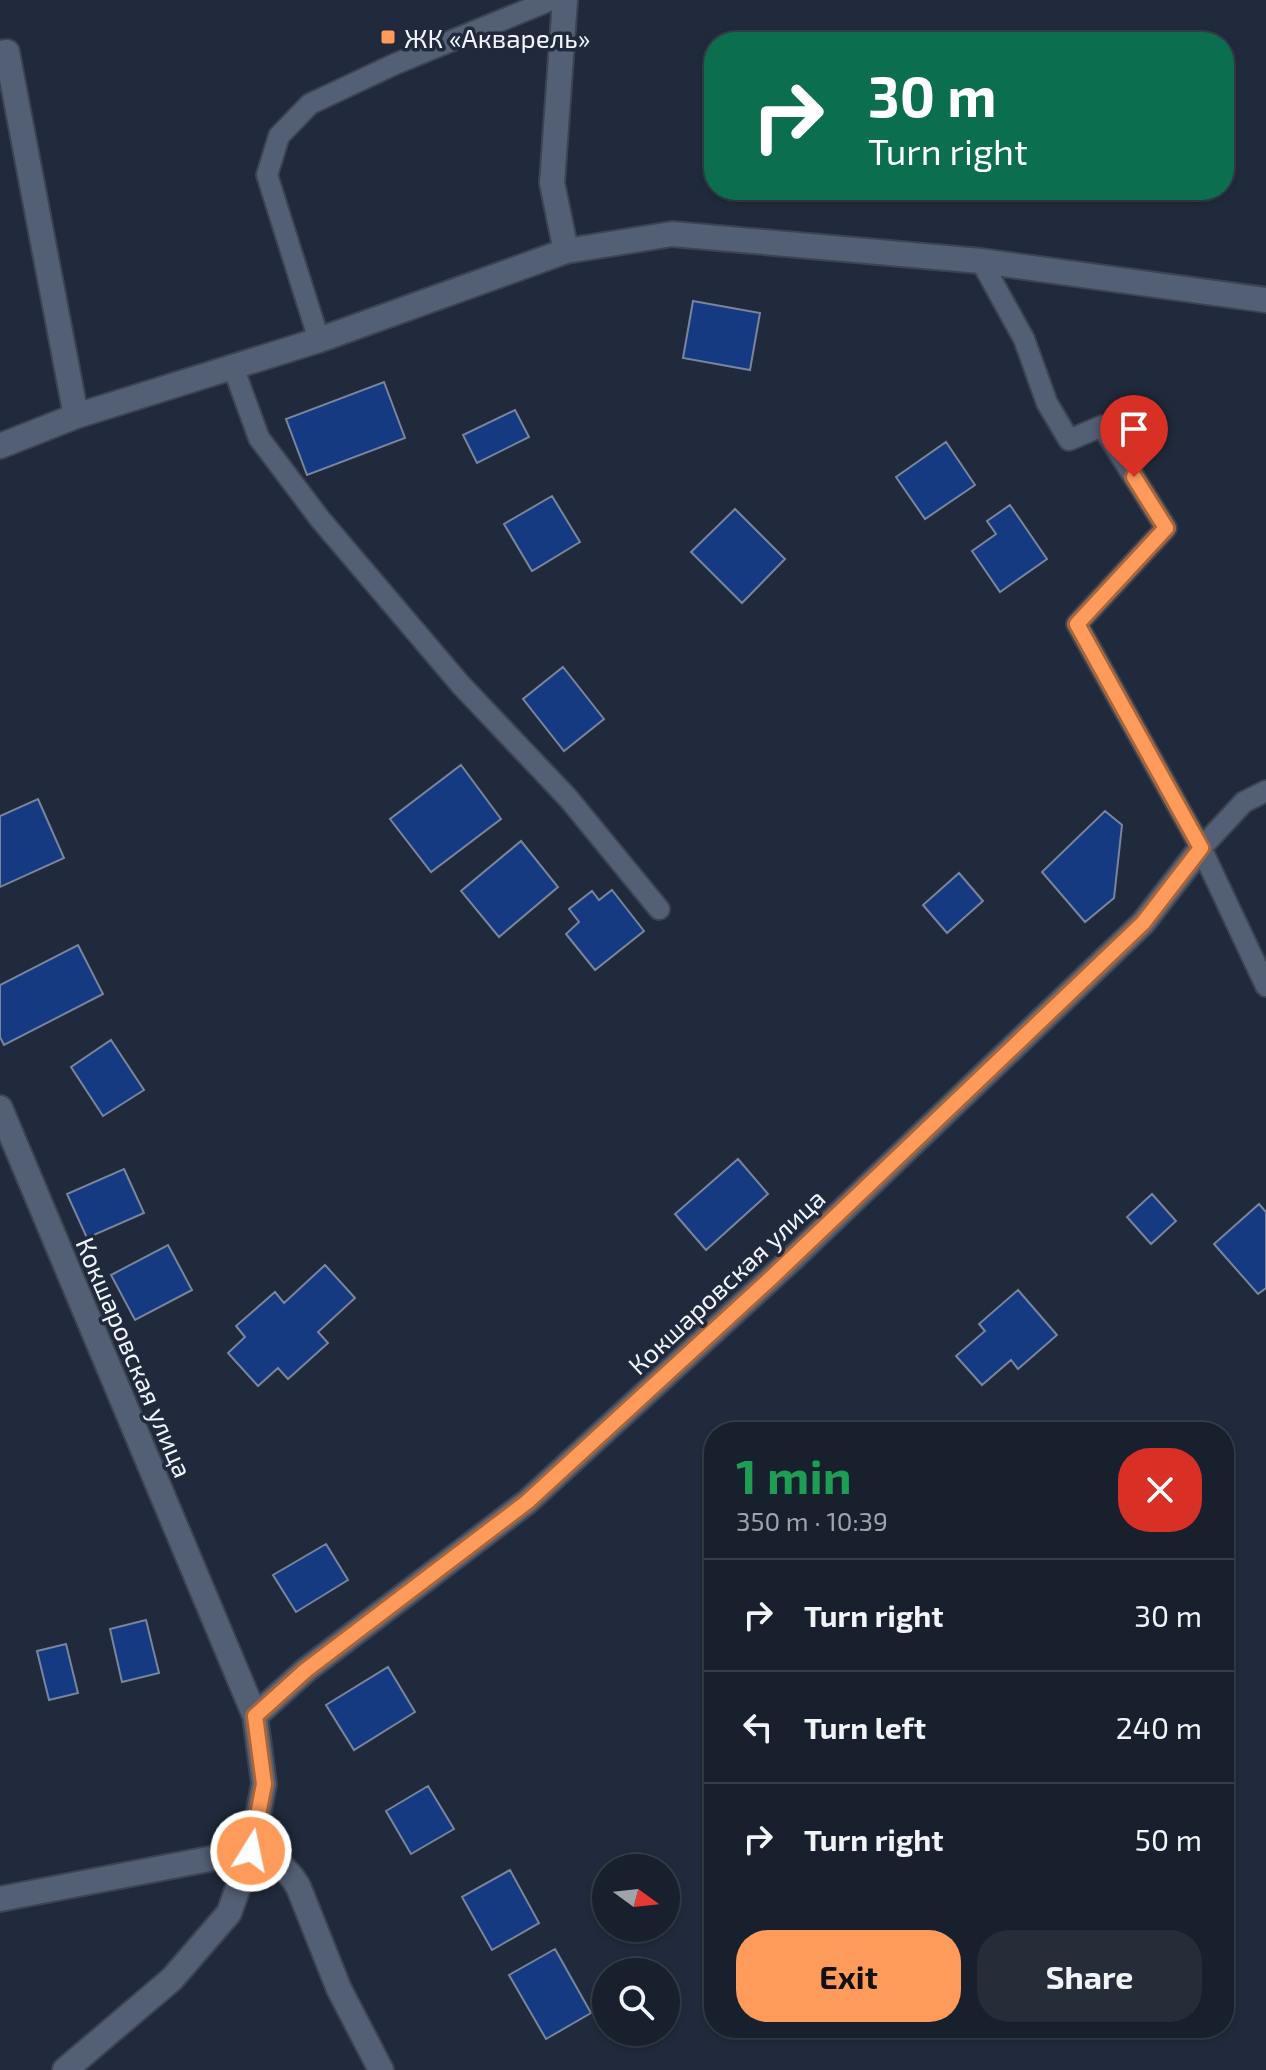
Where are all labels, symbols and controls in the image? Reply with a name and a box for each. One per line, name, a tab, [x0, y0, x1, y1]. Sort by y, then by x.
place label: ЖК «Акварель»	[404, 22, 590, 53]
marker: ЖК «Акварель»	[379, 28, 397, 46]
text: 30 m	[868, 61, 997, 128]
icon: right	[736, 64, 840, 168]
text: Turn right	[868, 129, 1028, 172]
pin	[1100, 395, 1168, 477]
icon: arrive	[1112, 407, 1156, 451]
street label: Кокшаровская улица	[621, 1182, 831, 1381]
street label: Кокшаровская улица	[70, 1232, 200, 1482]
text: 1 min	[736, 1446, 852, 1504]
button: close	[1118, 1448, 1202, 1532]
text: 350 m · 10:39	[736, 1505, 888, 1536]
icon: right	[736, 1593, 780, 1637]
text: Turn right	[804, 1597, 944, 1633]
text: 30 m	[1134, 1597, 1202, 1633]
icon: left	[736, 1705, 780, 1749]
text: Turn left	[804, 1709, 926, 1745]
text: 240 m	[1116, 1709, 1202, 1745]
position arrow	[209, 1809, 293, 1893]
icon: right	[736, 1817, 780, 1861]
text: Turn right	[804, 1821, 944, 1857]
text: 50 m	[1135, 1821, 1202, 1857]
north arrow	[592, 1854, 680, 1942]
map controls	[592, 1854, 680, 2046]
button: Exit	[736, 1930, 961, 2022]
button: Share	[977, 1930, 1202, 2022]
button: search	[592, 1958, 680, 2046]

